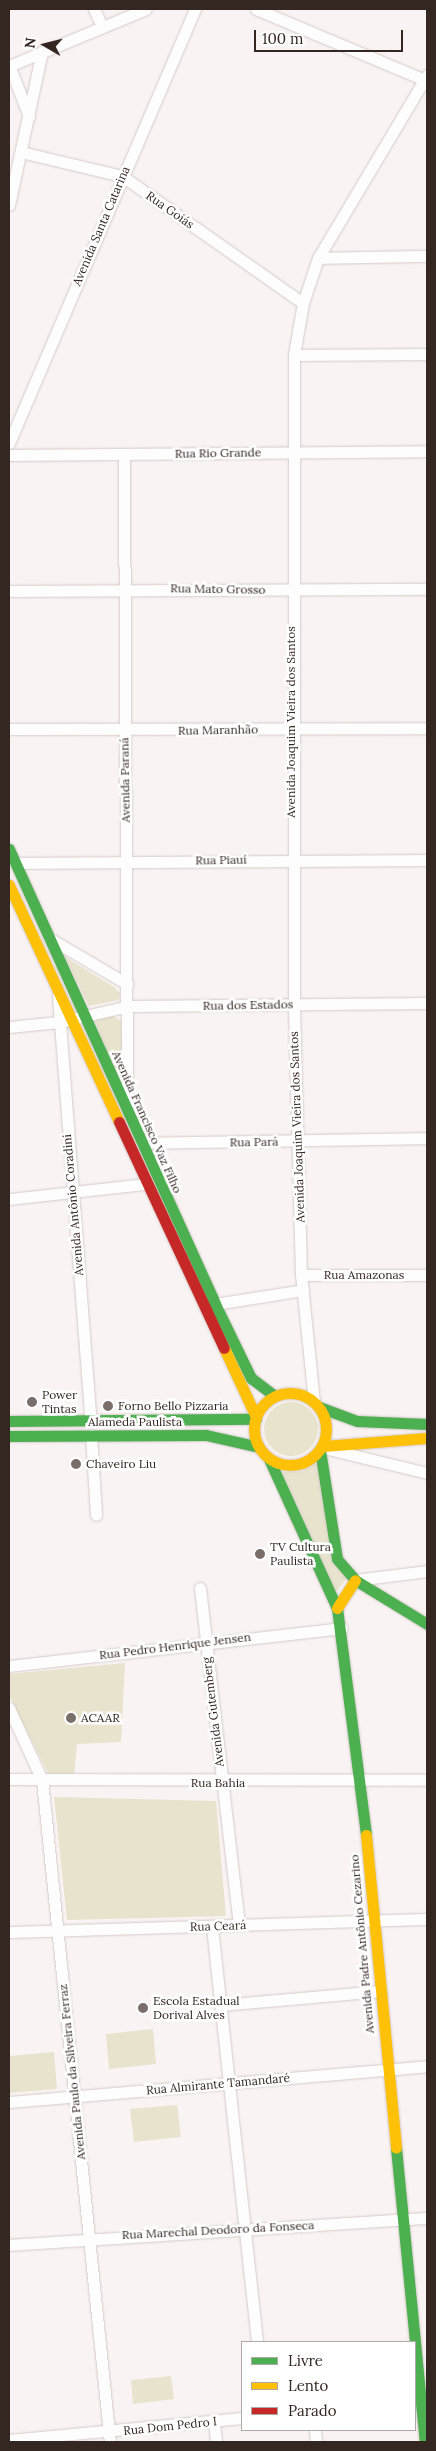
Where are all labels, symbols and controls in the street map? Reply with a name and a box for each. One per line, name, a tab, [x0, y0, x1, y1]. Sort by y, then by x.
north arrow	[20, 20, 70, 70]
scale bar	[256, 20, 405, 52]
text: 100 m	[262, 29, 303, 48]
text: N	[20, 36, 40, 50]
street label: Avenida Santa Catarina	[69, 164, 133, 288]
street label: Rua Goiás	[143, 188, 197, 232]
street label: Rua Rio Grande	[175, 445, 261, 461]
street label: Rua Mato Grosso	[170, 581, 266, 597]
street label: Avenida Joaquim Vieira dos Santos	[284, 626, 298, 818]
street label: Rua Maranhão	[178, 722, 258, 738]
street label: Avenida Paraná	[117, 737, 133, 823]
street label: Rua Piauí	[195, 852, 247, 868]
street label: Rua dos Estados	[203, 997, 293, 1013]
street label: Avenida Joaquim Vieira dos Santos	[286, 1031, 308, 1223]
street label: Avenida Francisco Vaz Filho	[109, 1049, 185, 1195]
street label: Avenida Antônio Coradini	[60, 1134, 86, 1276]
street label: Rua Pará	[230, 1134, 278, 1150]
street label: Rua Amazonas	[324, 1268, 404, 1282]
place label: Power Tintas	[42, 1388, 77, 1416]
marker: Power Tintas	[26, 1396, 38, 1408]
place label: Forno Bello Pizzaria	[118, 1399, 229, 1413]
marker: Forno Bello Pizzaria	[102, 1400, 114, 1412]
street label: Alameda Paulista	[88, 1415, 182, 1429]
place label: Chaveiro Liu	[86, 1457, 156, 1471]
marker: Chaveiro Liu	[70, 1458, 82, 1470]
place label: TV Cultura Paulista	[270, 1540, 331, 1568]
marker: TV Cultura Paulista	[254, 1548, 266, 1560]
street label: Rua Pedro Henrique Jensen	[98, 1630, 252, 1662]
street label: Avenida Gutemberg	[199, 1656, 227, 1768]
place label: ACAAR	[81, 1711, 120, 1725]
marker: ACAAR	[65, 1712, 77, 1724]
street label: Rua Bahia	[191, 1776, 245, 1790]
street label: Avenida Padre Antônio Cezarino	[347, 1854, 377, 2034]
street label: Rua Ceará	[190, 1918, 246, 1934]
street label: Avenida Paulo da Silveira Ferraz	[56, 1983, 88, 2161]
place label: Escola Estadual Dorival Alves	[153, 1994, 240, 2022]
marker: Escola Estadual Dorival Alves	[137, 2002, 149, 2014]
street label: Rua Almirante Tamandaré	[145, 2071, 291, 2097]
street label: Rua Marechal Deodoro da Fonseca	[121, 2218, 315, 2242]
legend	[241, 2341, 416, 2431]
text: Livre	[288, 2351, 323, 2370]
text: Lento	[288, 2376, 328, 2395]
text: Parado	[288, 2401, 337, 2420]
street label: Rua Dom Pedro I	[123, 2414, 217, 2438]

